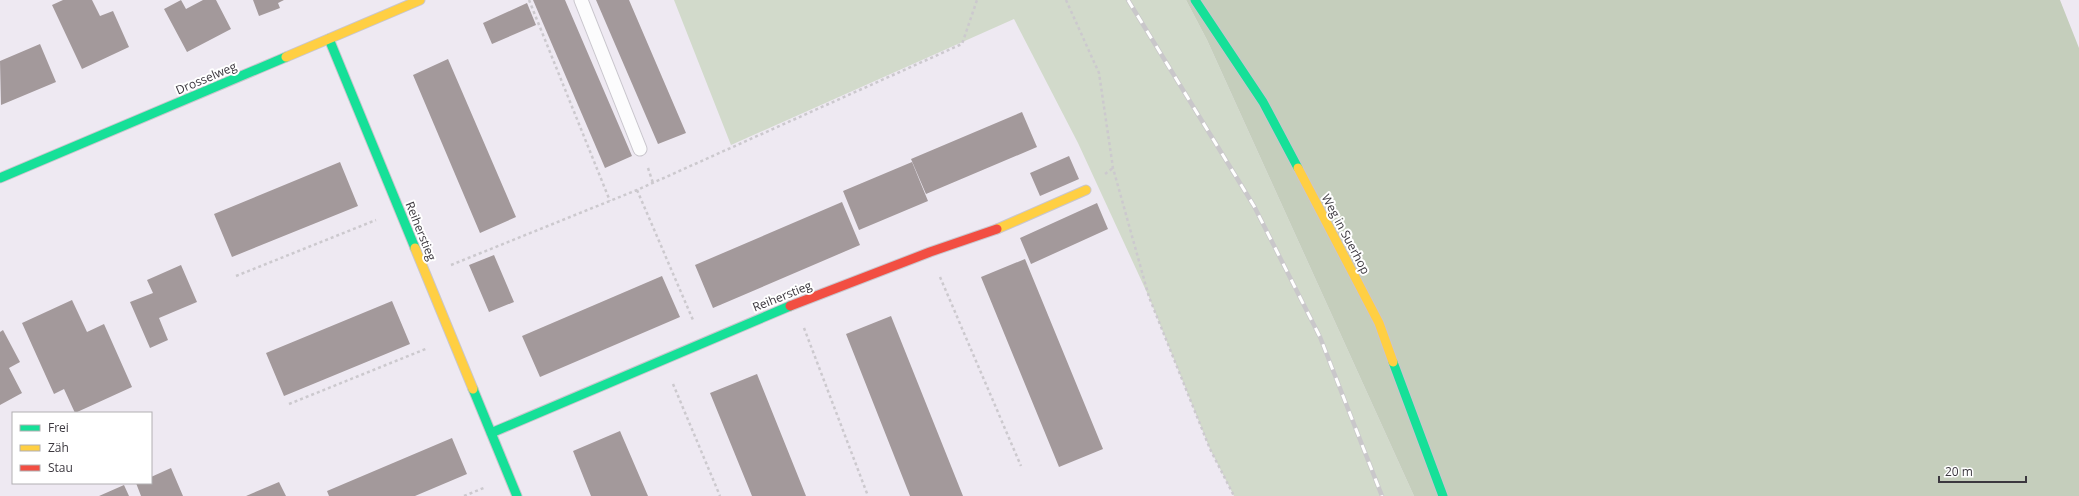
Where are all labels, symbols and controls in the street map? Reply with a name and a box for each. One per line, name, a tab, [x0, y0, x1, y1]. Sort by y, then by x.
street label: Drosselweg	[173, 57, 239, 98]
street label: Weg in Suerhop	[1318, 191, 1374, 277]
street label: Reiherstieg	[401, 199, 441, 264]
street label: Reiherstieg	[750, 276, 815, 316]
legend	[12, 412, 152, 484]
text: Frei	[48, 419, 69, 436]
text: Zäh	[48, 439, 69, 456]
scale bar	[1939, 458, 2026, 484]
text: Stau	[48, 459, 73, 476]
text: 20 m	[1945, 463, 1973, 480]

